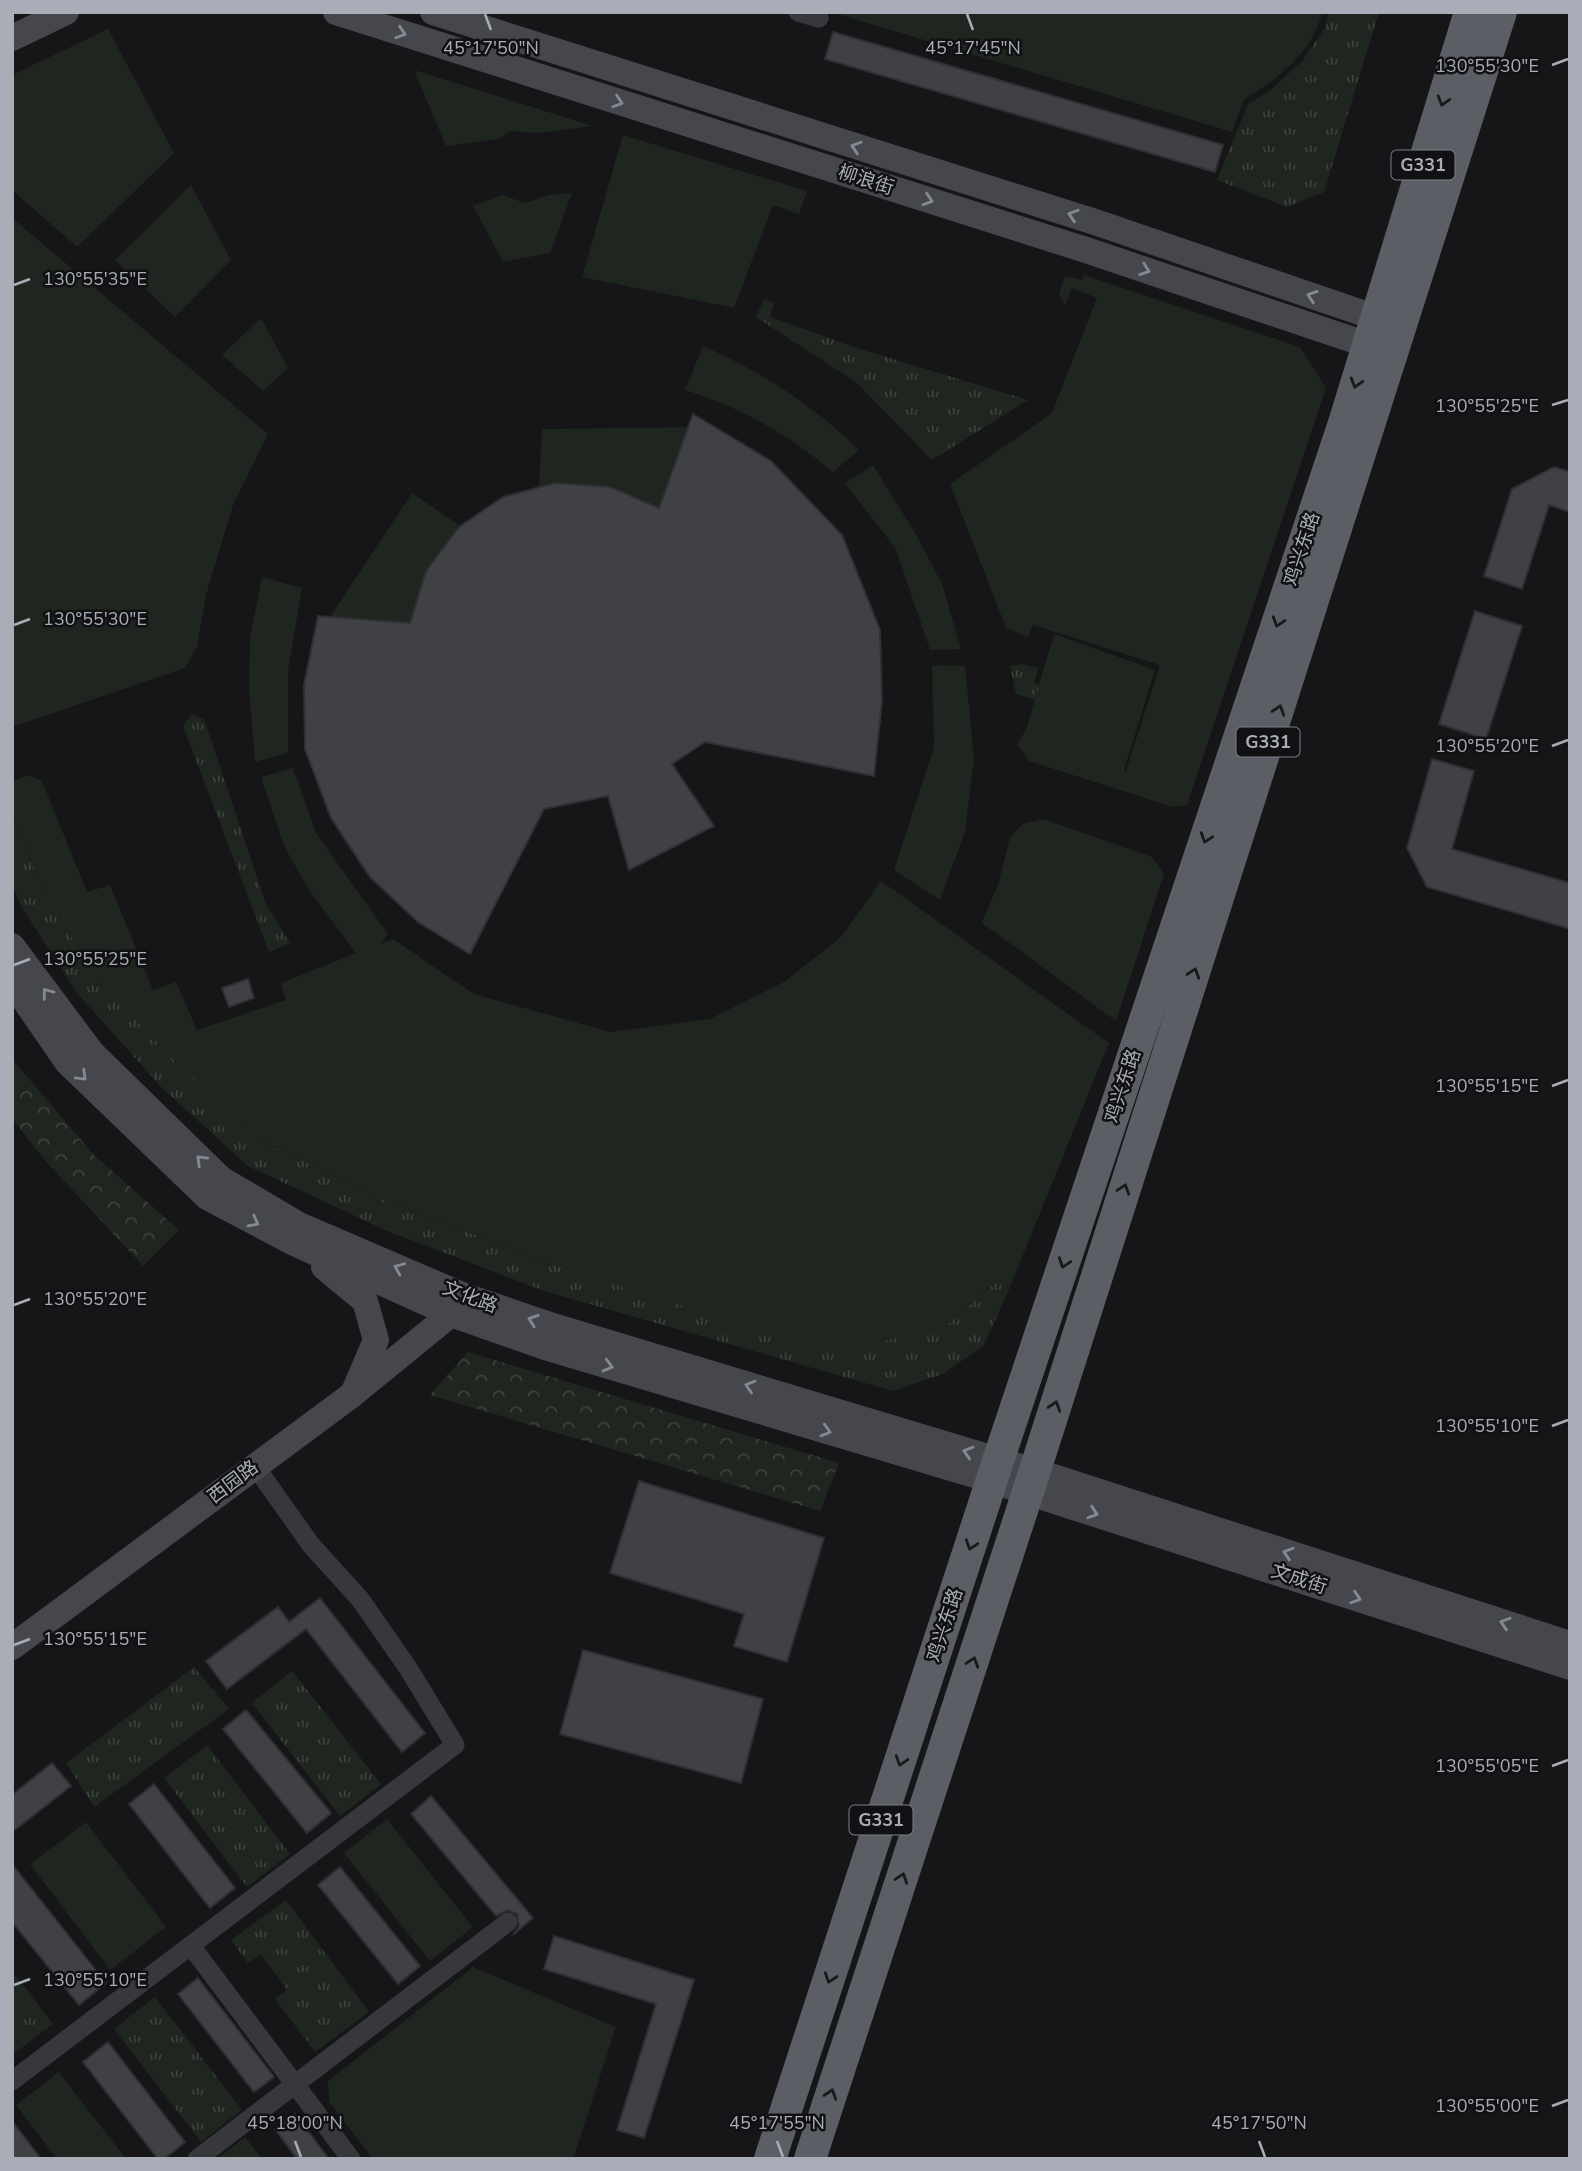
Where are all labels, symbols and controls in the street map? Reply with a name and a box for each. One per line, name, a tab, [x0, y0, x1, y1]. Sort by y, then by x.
one-way arrow	[395, 25, 407, 39]
text: 45°17'50"N	[443, 36, 539, 60]
text: 45°17'45"N	[925, 36, 1021, 60]
text: 130°55'30"E	[1435, 54, 1539, 78]
one-way arrow	[612, 93, 624, 108]
one-way arrow	[1437, 94, 1451, 107]
one-way arrow	[851, 140, 863, 155]
road number: G331	[1392, 150, 1454, 180]
street label: 柳浪街	[835, 159, 897, 201]
one-way arrow	[922, 192, 934, 206]
one-way arrow	[1068, 209, 1080, 224]
one-way arrow	[1138, 262, 1150, 276]
text: 130°55'35"E	[43, 267, 147, 291]
one-way arrow	[1306, 290, 1319, 304]
one-way arrow	[1350, 377, 1365, 389]
text: 130°55'25"E	[1435, 394, 1539, 418]
street label: 鸡兴东路	[1278, 509, 1326, 589]
text: 130°55'30"E	[43, 607, 147, 631]
one-way arrow	[1272, 616, 1286, 628]
one-way arrow	[1270, 704, 1285, 716]
road number: G331	[1236, 728, 1300, 756]
text: 130°55'20"E	[1435, 734, 1539, 758]
one-way arrow	[1200, 832, 1214, 844]
text: 130°55'25"E	[43, 947, 147, 971]
one-way arrow	[1186, 967, 1200, 979]
one-way arrow	[43, 988, 55, 1001]
street label: 鸡兴东路	[1099, 1046, 1147, 1126]
one-way arrow	[74, 1068, 87, 1081]
text: 130°55'15"E	[1435, 1074, 1539, 1098]
one-way arrow	[196, 1155, 209, 1168]
one-way arrow	[1116, 1184, 1130, 1196]
one-way arrow	[247, 1214, 260, 1227]
one-way arrow	[1058, 1257, 1072, 1269]
one-way arrow	[394, 1262, 407, 1276]
street label: 文化路	[439, 1275, 501, 1319]
text: 130°55'20"E	[43, 1287, 147, 1311]
one-way arrow	[527, 1314, 539, 1328]
one-way arrow	[602, 1358, 614, 1373]
one-way arrow	[745, 1380, 757, 1395]
one-way arrow	[1046, 1400, 1061, 1412]
text: 130°55'10"E	[1435, 1414, 1539, 1438]
one-way arrow	[820, 1422, 832, 1437]
one-way arrow	[962, 1446, 974, 1461]
street label: 西园路	[202, 1454, 264, 1510]
one-way arrow	[1087, 1505, 1099, 1519]
one-way arrow	[965, 1539, 980, 1551]
one-way arrow	[1283, 1547, 1295, 1561]
street label: 文成街	[1268, 1558, 1330, 1600]
street label: 鸡兴东路	[921, 1585, 969, 1665]
one-way arrow	[1350, 1590, 1362, 1604]
one-way arrow	[1499, 1616, 1511, 1631]
text: 130°55'15"E	[43, 1627, 147, 1651]
one-way arrow	[964, 1656, 979, 1668]
text: 130°55'05"E	[1435, 1754, 1539, 1778]
one-way arrow	[894, 1755, 909, 1767]
road number: G331	[850, 1806, 912, 1834]
one-way arrow	[894, 1872, 908, 1884]
text: 130°55'10"E	[43, 1968, 147, 1992]
one-way arrow	[823, 1971, 838, 1983]
one-way arrow	[823, 2088, 837, 2101]
text: 130°55'00"E	[1435, 2094, 1539, 2118]
text: 45°18'00"N	[247, 2111, 343, 2135]
text: 45°17'55"N	[729, 2111, 825, 2135]
text: 45°17'50"N	[1211, 2111, 1307, 2135]

